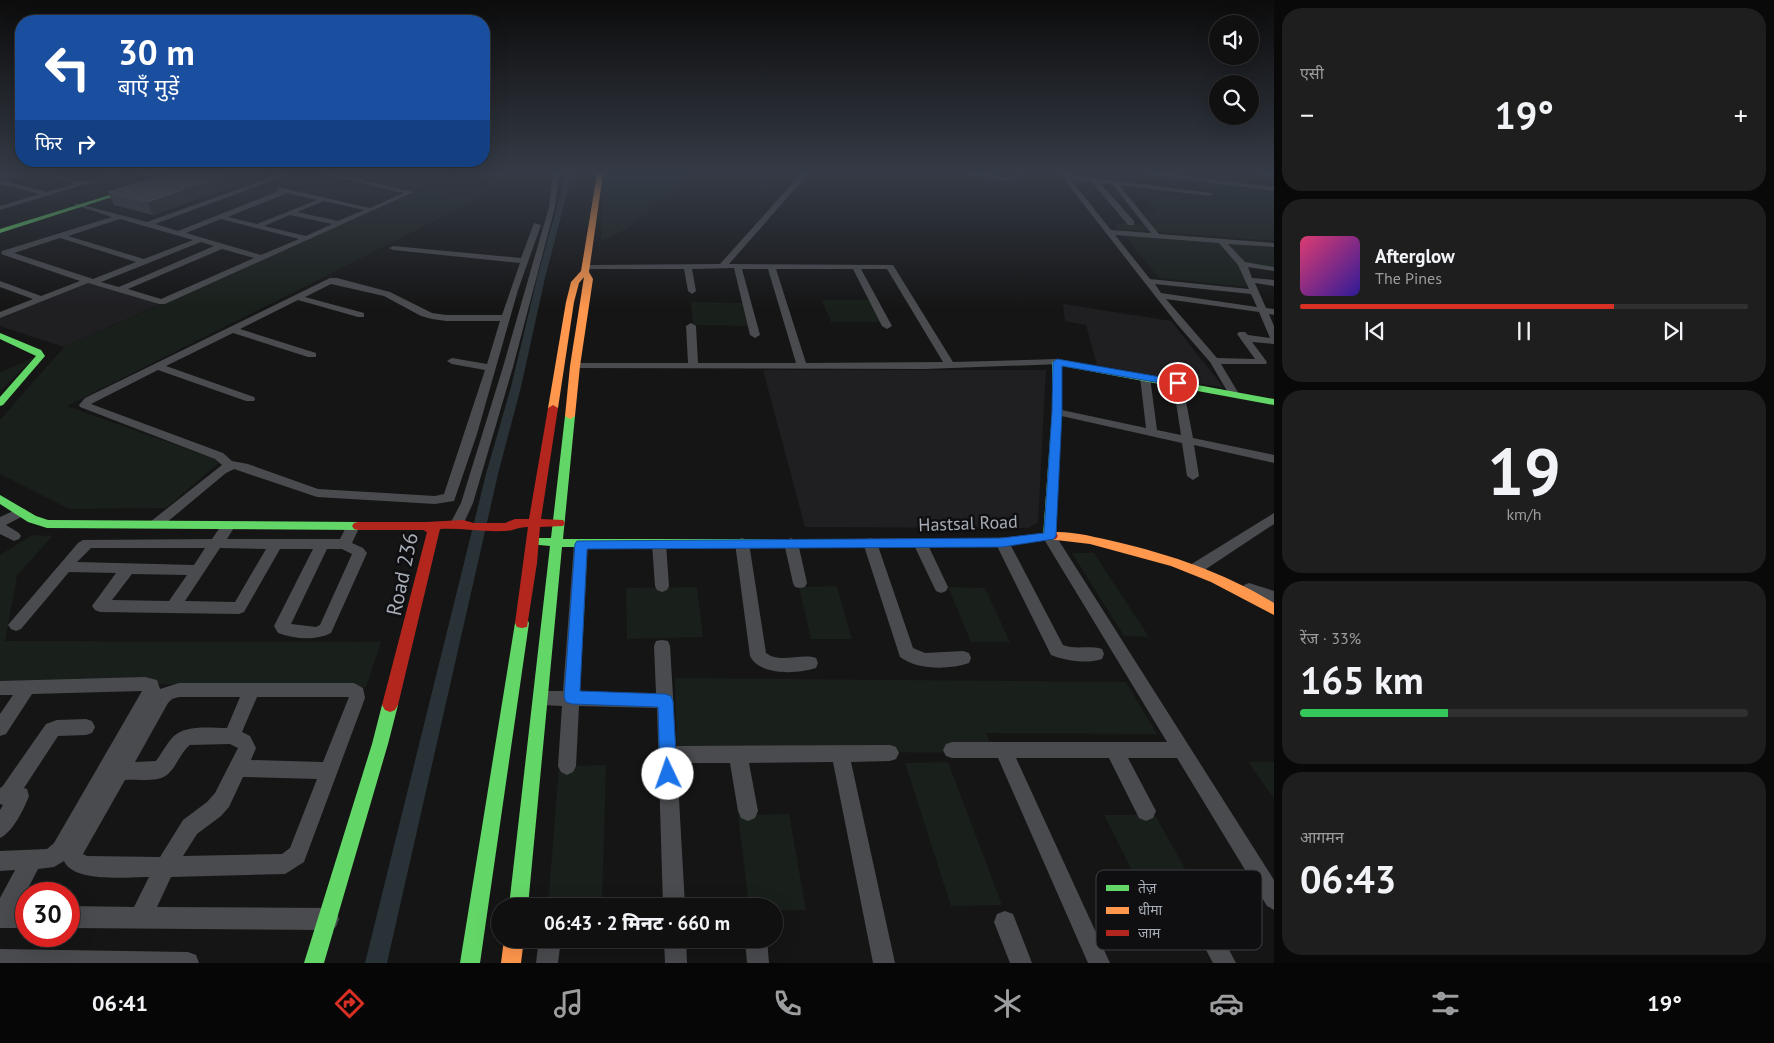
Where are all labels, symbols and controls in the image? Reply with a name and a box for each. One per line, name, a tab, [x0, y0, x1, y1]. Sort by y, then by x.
map controls	[1209, 15, 1259, 125]
button: sound	[1209, 15, 1259, 65]
text: 30 m	[118, 29, 195, 75]
icon: left	[35, 35, 100, 100]
text: एसी	[1300, 63, 1324, 83]
text: बाएँ मुड़ें	[118, 73, 179, 101]
button: search	[1209, 75, 1259, 125]
text: 19°	[1494, 90, 1554, 139]
text: −	[1300, 96, 1314, 133]
text: +	[1734, 96, 1748, 133]
icon: right	[72, 130, 100, 158]
text: फिर	[35, 131, 62, 155]
text: Afterglow	[1375, 244, 1455, 268]
text: The Pines	[1375, 268, 1442, 288]
icon: previous	[1361, 317, 1389, 345]
icon: pause	[1510, 317, 1538, 345]
icon: next	[1659, 317, 1687, 345]
pin	[1157, 362, 1199, 404]
icon: arrive	[1164, 369, 1192, 397]
text: 19	[1487, 429, 1561, 513]
text: km/h	[1506, 504, 1542, 524]
street label: Hastsal Road	[918, 510, 1018, 536]
street label: Road 236	[380, 530, 424, 618]
text: रेंज · 33%	[1300, 628, 1361, 648]
text: 165 km	[1300, 655, 1424, 704]
position arrow	[641, 747, 693, 799]
text: आगमन	[1300, 827, 1344, 847]
text: 06:43	[1300, 854, 1396, 903]
legend	[1096, 870, 1262, 950]
text: तेज़	[1138, 879, 1157, 897]
speed limit sign: 30	[15, 882, 80, 947]
text: धीमा	[1138, 901, 1163, 919]
text: 06:43 · 2 मिनट · 660 m	[544, 911, 730, 935]
text: जाम	[1138, 924, 1161, 942]
icon: directions	[332, 986, 367, 1021]
icon: music	[551, 986, 586, 1021]
icon: phone	[770, 986, 805, 1021]
icon: climate	[990, 986, 1025, 1021]
icon: car	[1209, 986, 1244, 1021]
icon: filters	[1428, 986, 1463, 1021]
text: 06:41	[92, 989, 148, 1017]
text: 19°	[1647, 989, 1682, 1017]

